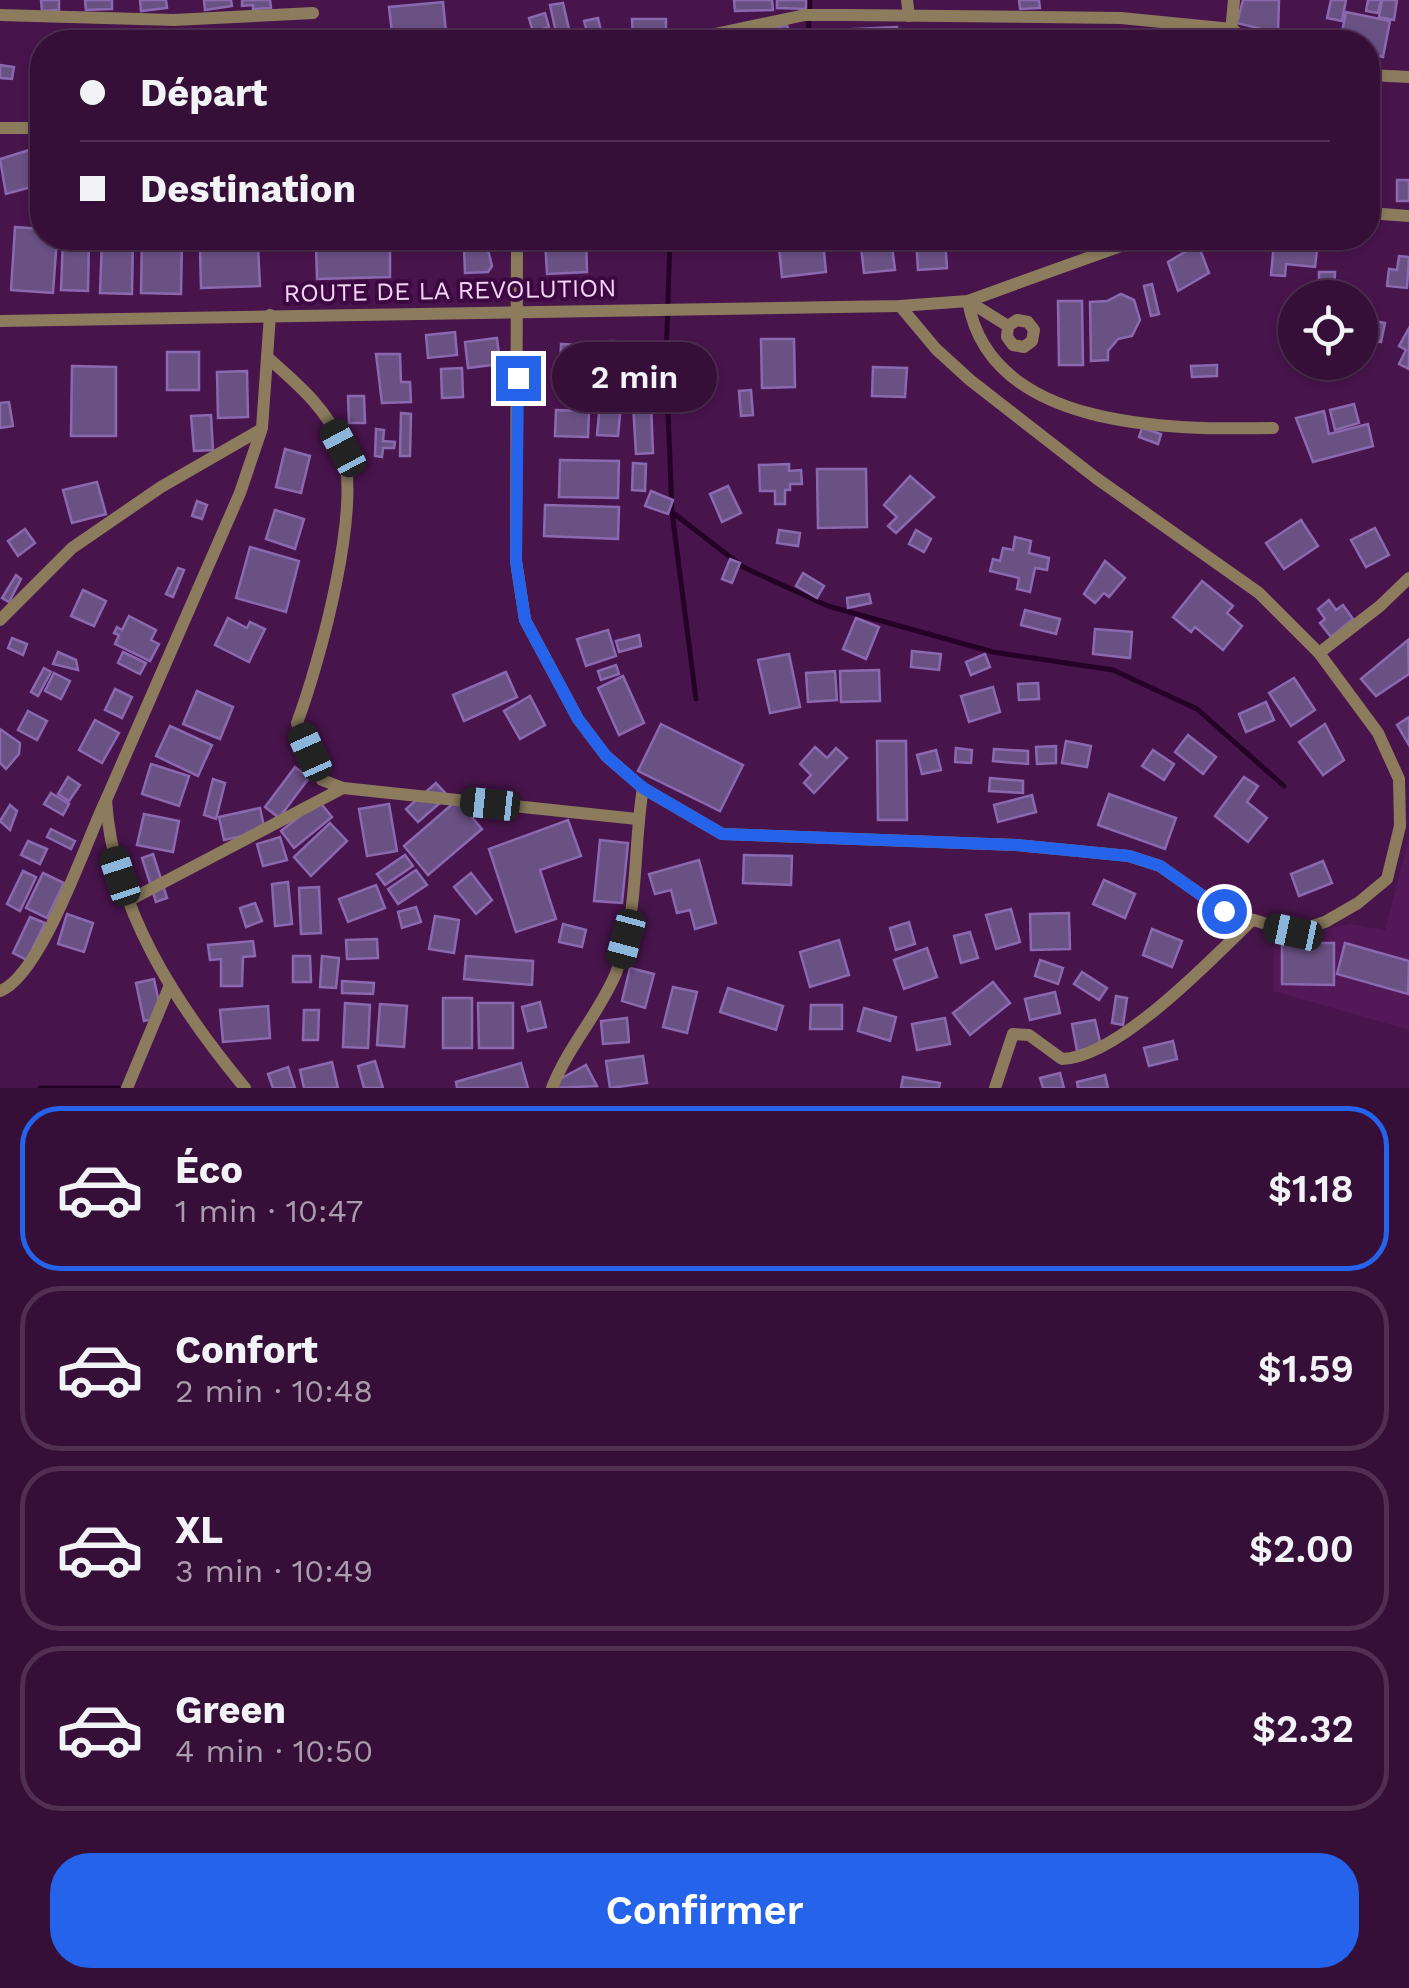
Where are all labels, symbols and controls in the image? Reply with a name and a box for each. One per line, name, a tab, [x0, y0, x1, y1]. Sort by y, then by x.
text: Départ	[140, 71, 267, 115]
text: Destination	[140, 167, 356, 211]
street label: ROUTE DE LA REVOLUTION	[283, 273, 617, 308]
map controls	[1278, 280, 1378, 380]
button: locate	[1278, 280, 1378, 380]
callout: 2 min	[553, 343, 718, 413]
route end	[496, 356, 541, 401]
text: 2 min	[591, 358, 678, 396]
car	[316, 414, 370, 482]
car	[284, 718, 336, 786]
car	[459, 786, 521, 822]
car	[96, 843, 144, 909]
route start	[1202, 889, 1247, 934]
car	[604, 906, 648, 972]
car	[1261, 911, 1325, 953]
icon: car	[55, 1144, 145, 1234]
text: Éco	[175, 1148, 243, 1192]
text: $1.18	[1268, 1167, 1354, 1211]
text: 1 min · 10:47	[175, 1192, 363, 1230]
icon: car	[55, 1324, 145, 1414]
text: Confort	[175, 1328, 318, 1372]
text: $1.59	[1258, 1347, 1354, 1391]
text: 2 min · 10:48	[175, 1372, 373, 1410]
icon: car	[55, 1504, 145, 1594]
text: XL	[175, 1508, 223, 1552]
text: $2.00	[1249, 1527, 1354, 1571]
text: 3 min · 10:49	[175, 1552, 373, 1590]
icon: car	[55, 1684, 145, 1774]
text: Green	[175, 1688, 286, 1732]
text: $2.32	[1252, 1707, 1354, 1751]
text: 4 min · 10:50	[175, 1732, 373, 1770]
button: Confirmer	[50, 1853, 1359, 1968]

